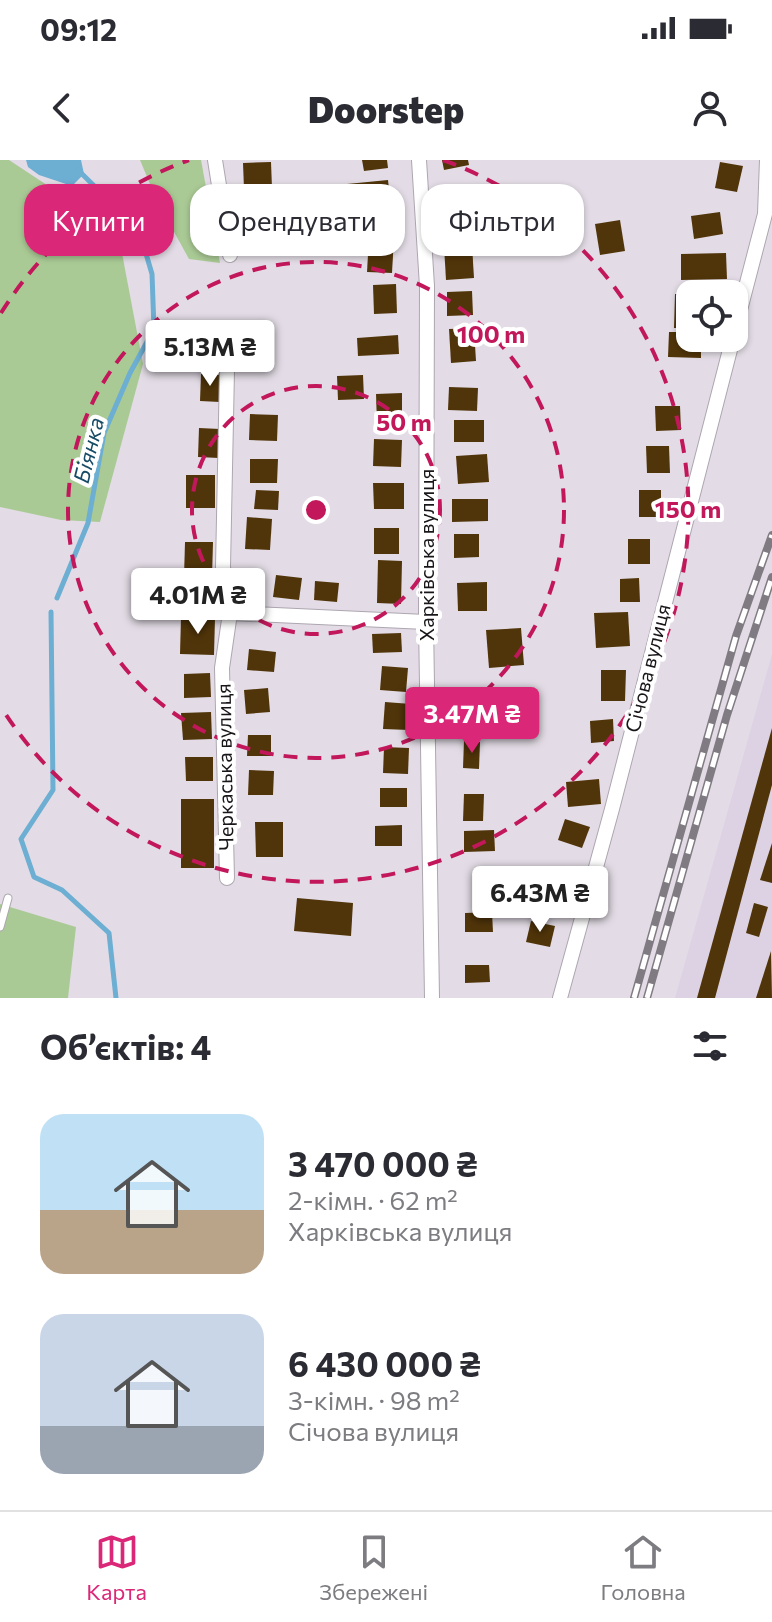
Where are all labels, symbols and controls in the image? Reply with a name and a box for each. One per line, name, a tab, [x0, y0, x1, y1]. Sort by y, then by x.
text: 09:12	[40, 10, 117, 47]
icon: back	[40, 86, 84, 130]
text: Doorstep	[308, 86, 464, 130]
icon: person	[688, 86, 732, 130]
chip: Купити	[24, 184, 174, 256]
chip: Орендувати	[190, 184, 405, 256]
chip: Фільтри	[421, 184, 584, 256]
map controls	[676, 280, 748, 352]
button: locate	[676, 280, 748, 352]
text: 100 m	[457, 319, 525, 348]
pin: 5.13M ₴	[136, 320, 284, 388]
text: 5.13M ₴	[163, 330, 257, 361]
text: 50 m	[376, 407, 432, 436]
water label: Біянка	[67, 414, 109, 486]
street label: Харківська вулиця	[414, 469, 438, 641]
text: 150 m	[655, 494, 721, 523]
centre of rings	[302, 496, 330, 524]
pin: 4.01M ₴	[124, 568, 272, 636]
text: 4.01M ₴	[149, 578, 247, 609]
street label: Січова вулиця	[619, 601, 675, 735]
street label: Черкаська вулиця	[211, 683, 237, 851]
pin: 3.47M ₴	[398, 687, 546, 755]
text: 3.47M ₴	[423, 697, 521, 728]
pin: 6.43M ₴	[466, 866, 614, 934]
text: 6.43M ₴	[490, 876, 590, 907]
icon: filters	[688, 1024, 732, 1068]
text: Об’єктів: 4	[40, 1025, 211, 1067]
text: 3 470 000 ₴	[288, 1142, 478, 1184]
icon: home	[104, 1146, 200, 1242]
text: 2-кімн. · 62 m²	[288, 1184, 458, 1215]
text: Харківська вулиця	[288, 1215, 512, 1246]
text: 6 430 000 ₴	[288, 1342, 481, 1384]
icon: home	[104, 1346, 200, 1442]
text: 3-кімн. · 98 m²	[288, 1384, 460, 1415]
text: Січова вулиця	[288, 1415, 459, 1446]
tab: Карта	[86, 1530, 147, 1605]
tab: Збережені	[319, 1530, 428, 1605]
tab: Головна	[601, 1530, 686, 1605]

